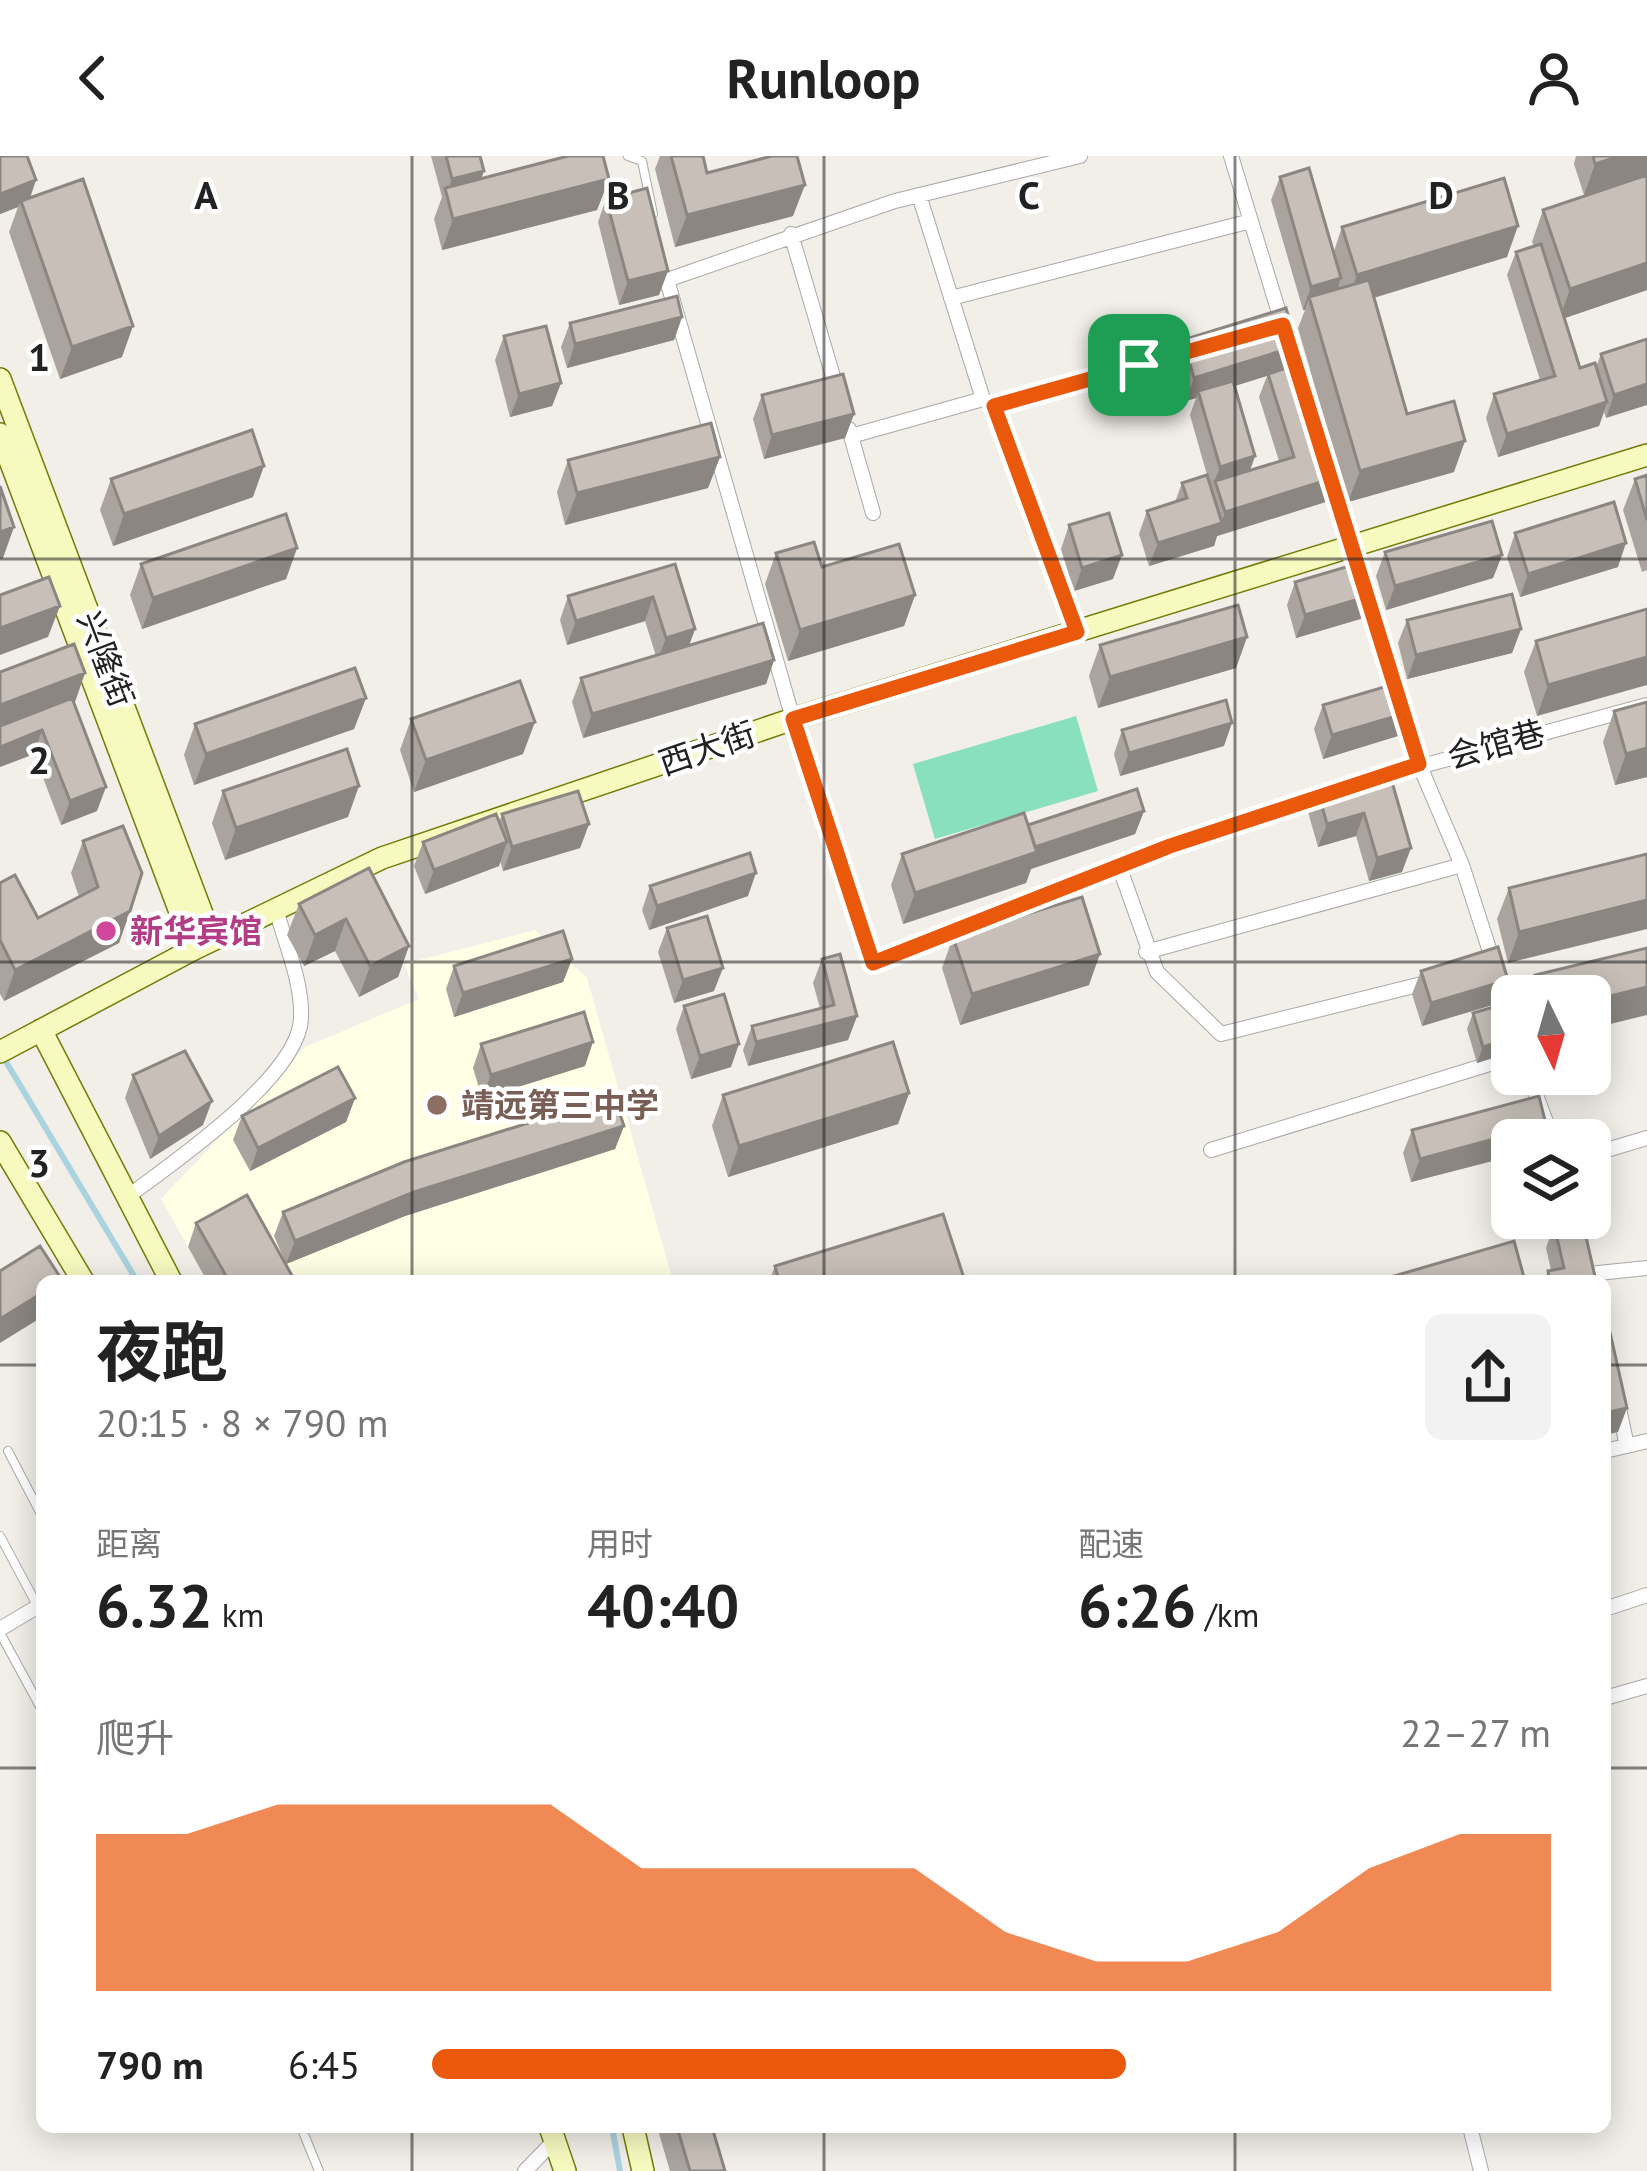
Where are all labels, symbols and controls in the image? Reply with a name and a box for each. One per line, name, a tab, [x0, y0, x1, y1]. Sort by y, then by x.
text: Runloop	[726, 43, 921, 113]
icon: back	[60, 45, 126, 111]
icon: person	[1521, 45, 1587, 111]
text: A	[194, 169, 218, 220]
text: B	[606, 169, 630, 220]
text: C	[1018, 169, 1040, 220]
text: D	[1428, 169, 1454, 220]
pin	[1088, 314, 1190, 416]
text: 1	[28, 331, 50, 382]
icon: arrive	[1106, 332, 1172, 398]
street label: 兴隆街	[69, 605, 144, 713]
street label: 会馆巷	[1442, 710, 1549, 777]
street label: 西大街	[653, 711, 761, 784]
text: 2	[28, 734, 50, 785]
place label: 新华宾馆	[130, 909, 262, 952]
marker: 新华宾馆	[93, 918, 119, 944]
north arrow	[1491, 975, 1611, 1095]
map controls	[1491, 975, 1611, 1239]
place label: 靖远第三中学	[461, 1083, 659, 1126]
marker: 靖远第三中学	[424, 1092, 450, 1118]
button: layers	[1491, 1119, 1611, 1239]
text: 3	[28, 1137, 50, 1188]
text: 夜跑	[96, 1309, 228, 1394]
button: share	[1425, 1314, 1551, 1440]
text: 20:15 · 8 × 790 m	[96, 1397, 388, 1448]
text: 距离	[96, 1522, 162, 1565]
text: 用时	[587, 1522, 653, 1565]
text: 配速	[1078, 1522, 1144, 1565]
text: 6.32	[96, 1566, 213, 1644]
text: 40:40	[587, 1566, 739, 1644]
text: 6:26	[1078, 1566, 1196, 1644]
text: km	[213, 1593, 264, 1636]
text: /km	[1196, 1593, 1259, 1636]
text: 22–27 m	[1400, 1707, 1551, 1758]
text: 爬升	[96, 1712, 174, 1763]
text: 790 m	[96, 2039, 204, 2090]
text: 6:45	[288, 2039, 360, 2090]

